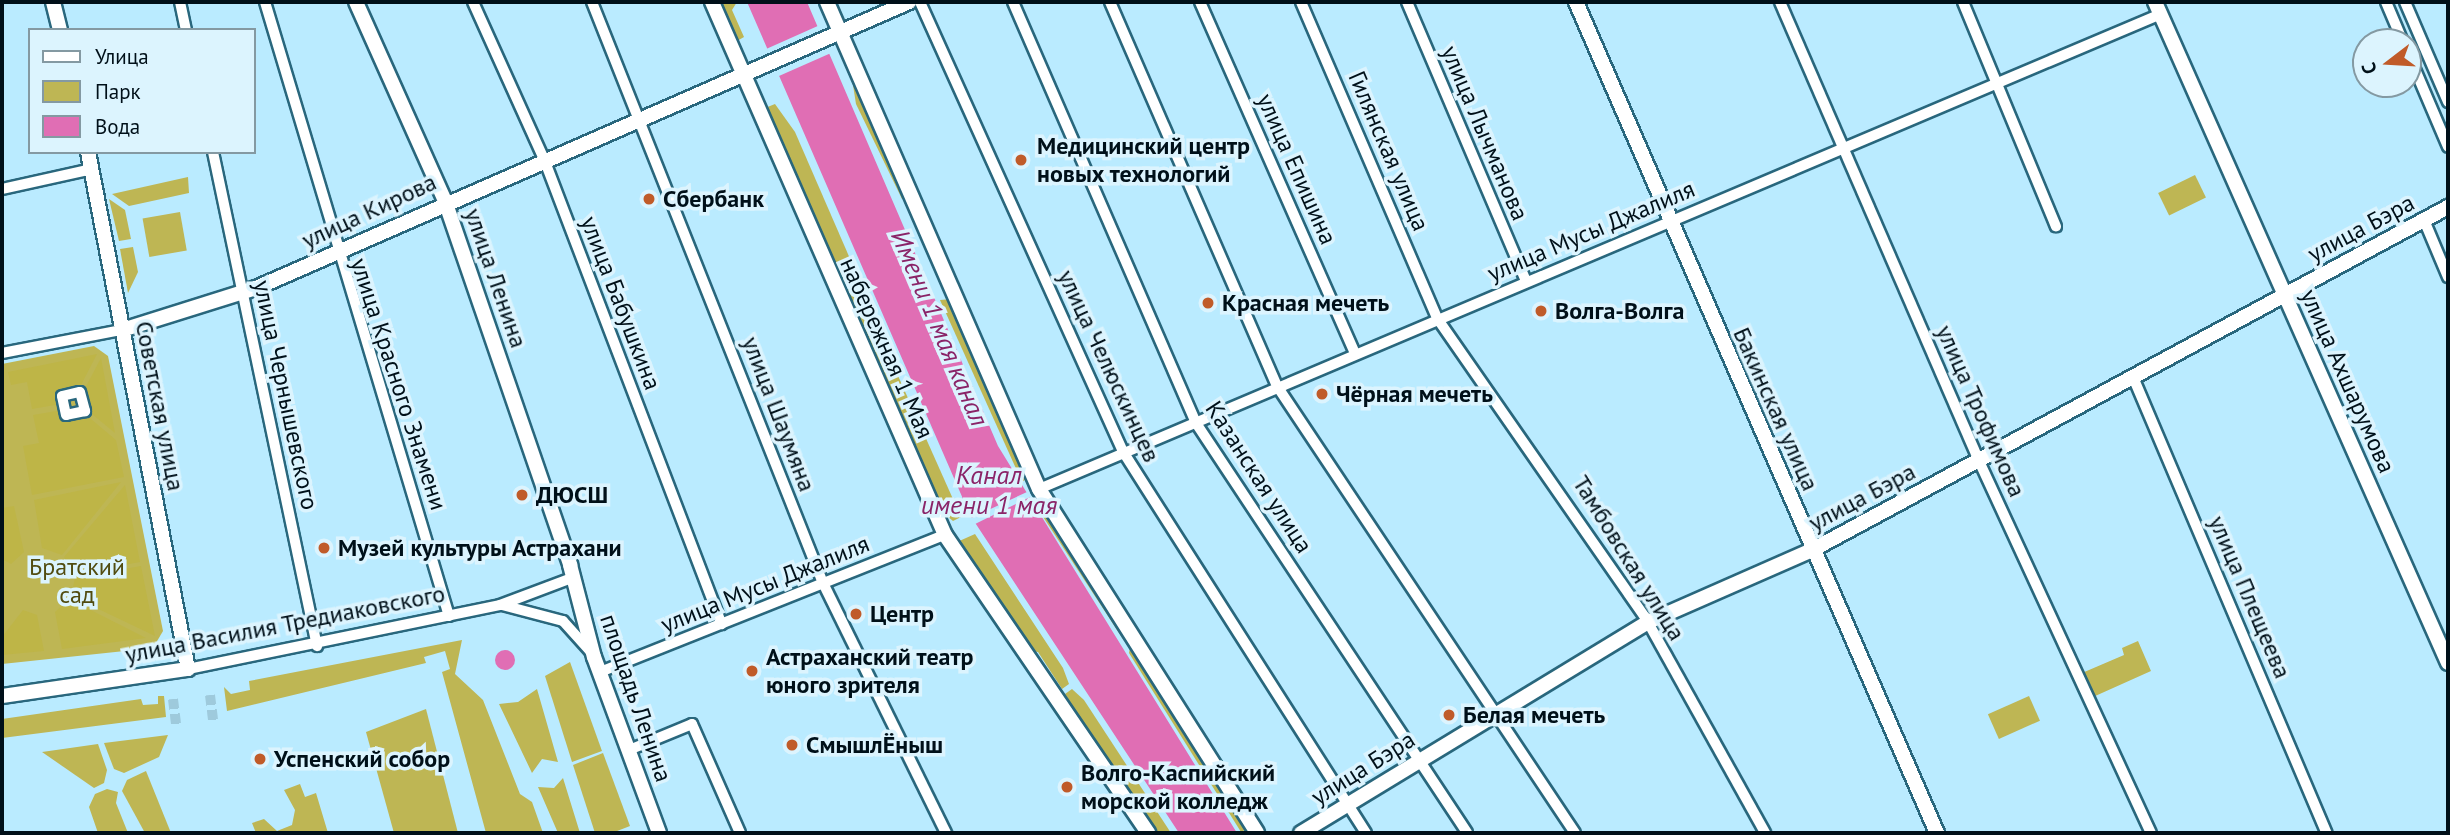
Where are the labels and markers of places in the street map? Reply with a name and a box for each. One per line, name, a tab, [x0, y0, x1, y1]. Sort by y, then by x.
place label: Медицинский центр новых технологий	[1037, 132, 1250, 188]
marker: Медицинский центр новых технологий	[1011, 150, 1031, 170]
place label: Сбербанк	[663, 185, 764, 213]
marker: Сбербанк	[641, 191, 657, 207]
place label: Красная мечеть	[1222, 289, 1389, 317]
marker: Красная мечеть	[1200, 295, 1216, 311]
place label: Волга-Волга	[1555, 297, 1684, 325]
marker: Волга-Волга	[1533, 303, 1549, 319]
place label: Чёрная мечеть	[1336, 380, 1493, 408]
marker: Чёрная мечеть	[1314, 386, 1330, 402]
place label: ДЮСШ	[536, 481, 608, 509]
marker: ДЮСШ	[514, 487, 530, 503]
place label: Музей культуры Астрахани	[338, 534, 623, 562]
marker: Музей культуры Астрахани	[316, 540, 332, 556]
place label: Центр	[870, 600, 934, 628]
marker: Центр	[848, 606, 864, 622]
place label: Астраханский театр юного зрителя	[766, 643, 974, 699]
marker: Астраханский театр юного зрителя	[744, 663, 760, 679]
place label: Белая мечеть	[1463, 701, 1605, 729]
marker: Белая мечеть	[1441, 707, 1457, 723]
place label: СмышлЁныш	[806, 731, 943, 759]
marker: СмышлЁныш	[784, 737, 800, 753]
place label: Успенский собор	[274, 745, 450, 773]
marker: Успенский собор	[252, 751, 268, 767]
place label: Волго-Каспийский морской колледж	[1081, 759, 1275, 815]
marker: Волго-Каспийский морской колледж	[1059, 779, 1075, 795]

